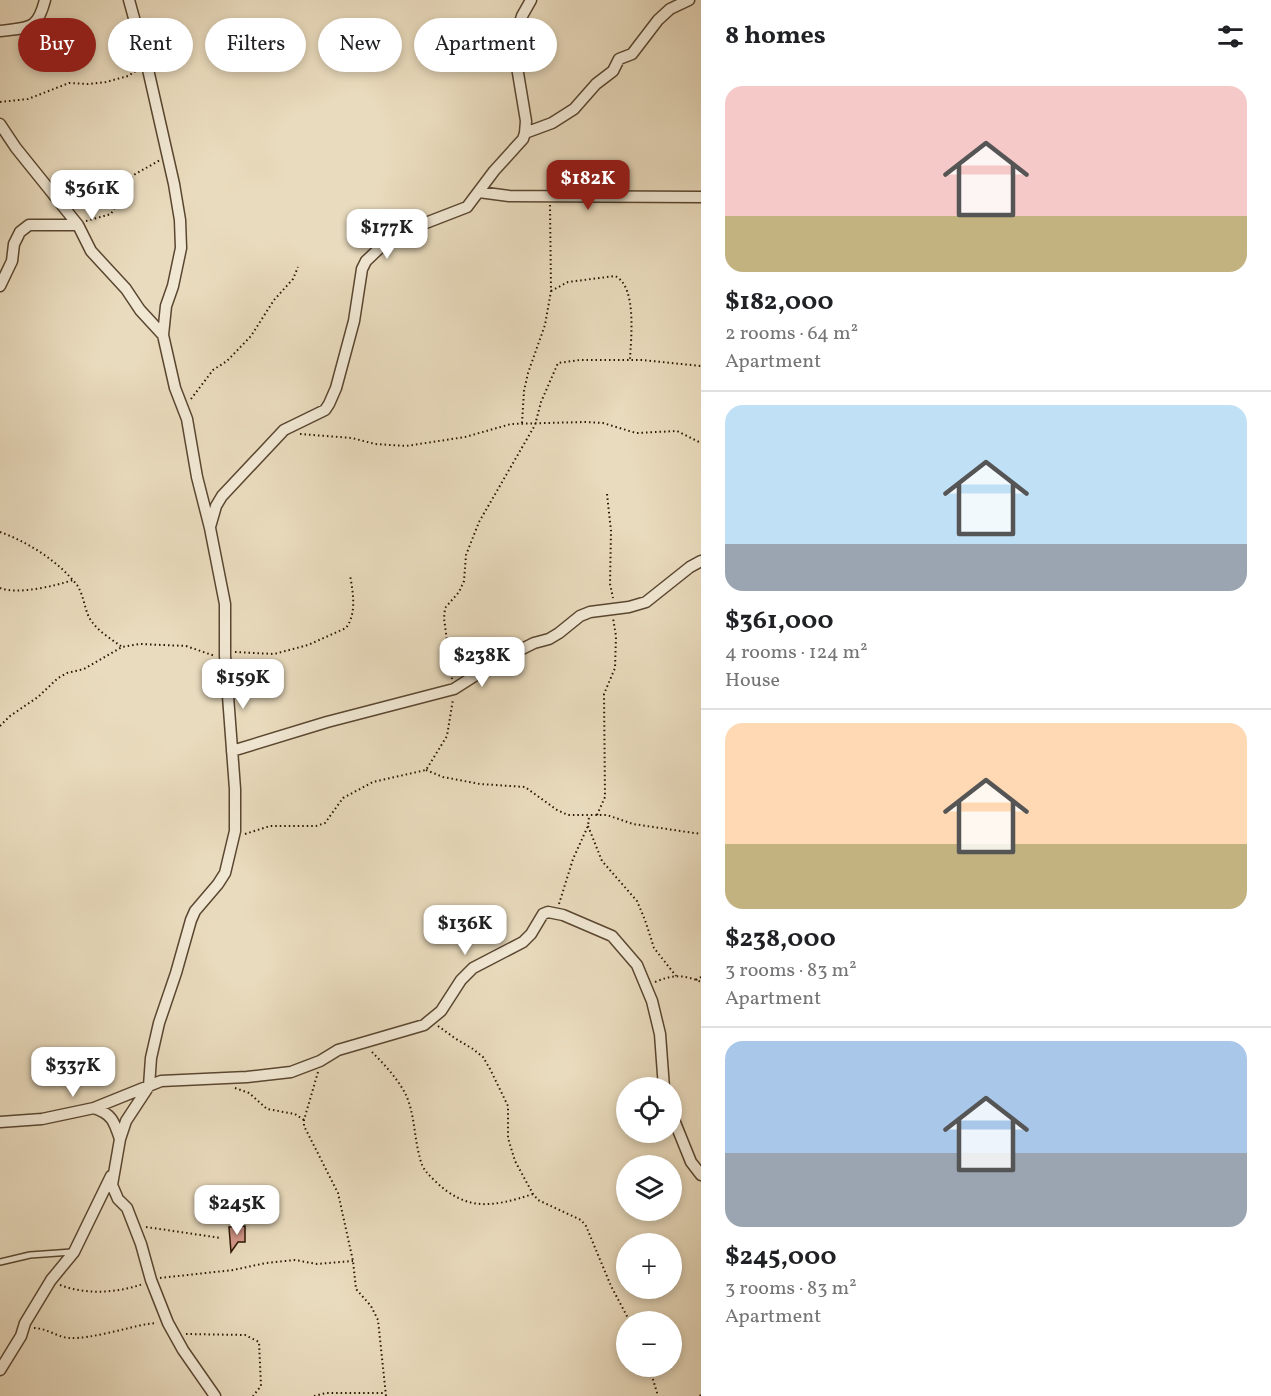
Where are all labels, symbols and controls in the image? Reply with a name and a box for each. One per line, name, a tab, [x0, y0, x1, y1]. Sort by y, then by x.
chip: Buy	[18, 18, 96, 72]
chip: Rent	[108, 18, 193, 72]
chip: Filters	[205, 18, 306, 72]
chip: New	[318, 18, 402, 72]
chip: Apartment	[414, 18, 557, 72]
text: 8 homes	[725, 18, 826, 54]
icon: filters	[1214, 20, 1247, 53]
icon: home	[932, 125, 1040, 233]
pin: $182K	[546, 160, 630, 211]
text: $182K	[561, 165, 615, 193]
pin: $361K	[50, 170, 134, 221]
text: $361K	[65, 175, 119, 203]
pin: $177K	[345, 209, 429, 260]
text: $177K	[361, 214, 413, 242]
text: $182,000	[725, 284, 833, 320]
text: 2 rooms · 64 m²	[725, 320, 858, 348]
text: Apartment	[725, 348, 821, 376]
icon: home	[932, 444, 1040, 552]
text: $361,000	[725, 603, 834, 639]
pin: $238K	[440, 637, 524, 688]
text: 4 rooms · 124 m²	[725, 639, 868, 667]
text: $238K	[454, 642, 510, 670]
pin: $159K	[201, 659, 285, 710]
text: $159K	[216, 664, 270, 692]
text: House	[725, 667, 780, 695]
icon: home	[932, 762, 1040, 870]
pin: $136K	[423, 905, 507, 956]
text: $136K	[438, 910, 492, 938]
text: $238,000	[725, 921, 836, 957]
text: 3 rooms · 83 m²	[725, 957, 857, 985]
text: Apartment	[725, 985, 821, 1013]
pin: $337K	[31, 1047, 115, 1098]
text: $337K	[45, 1052, 101, 1080]
map controls	[616, 1077, 682, 1377]
button: locate	[616, 1077, 682, 1143]
icon: home	[932, 1080, 1040, 1188]
button: layers	[616, 1155, 682, 1221]
pin: $245K	[195, 1185, 279, 1236]
text: $245K	[208, 1190, 266, 1218]
button: +	[616, 1233, 682, 1299]
text: $245,000	[725, 1239, 837, 1275]
text: 3 rooms · 83 m²	[725, 1275, 857, 1303]
text: Apartment	[725, 1303, 821, 1331]
button: −	[616, 1311, 682, 1377]

